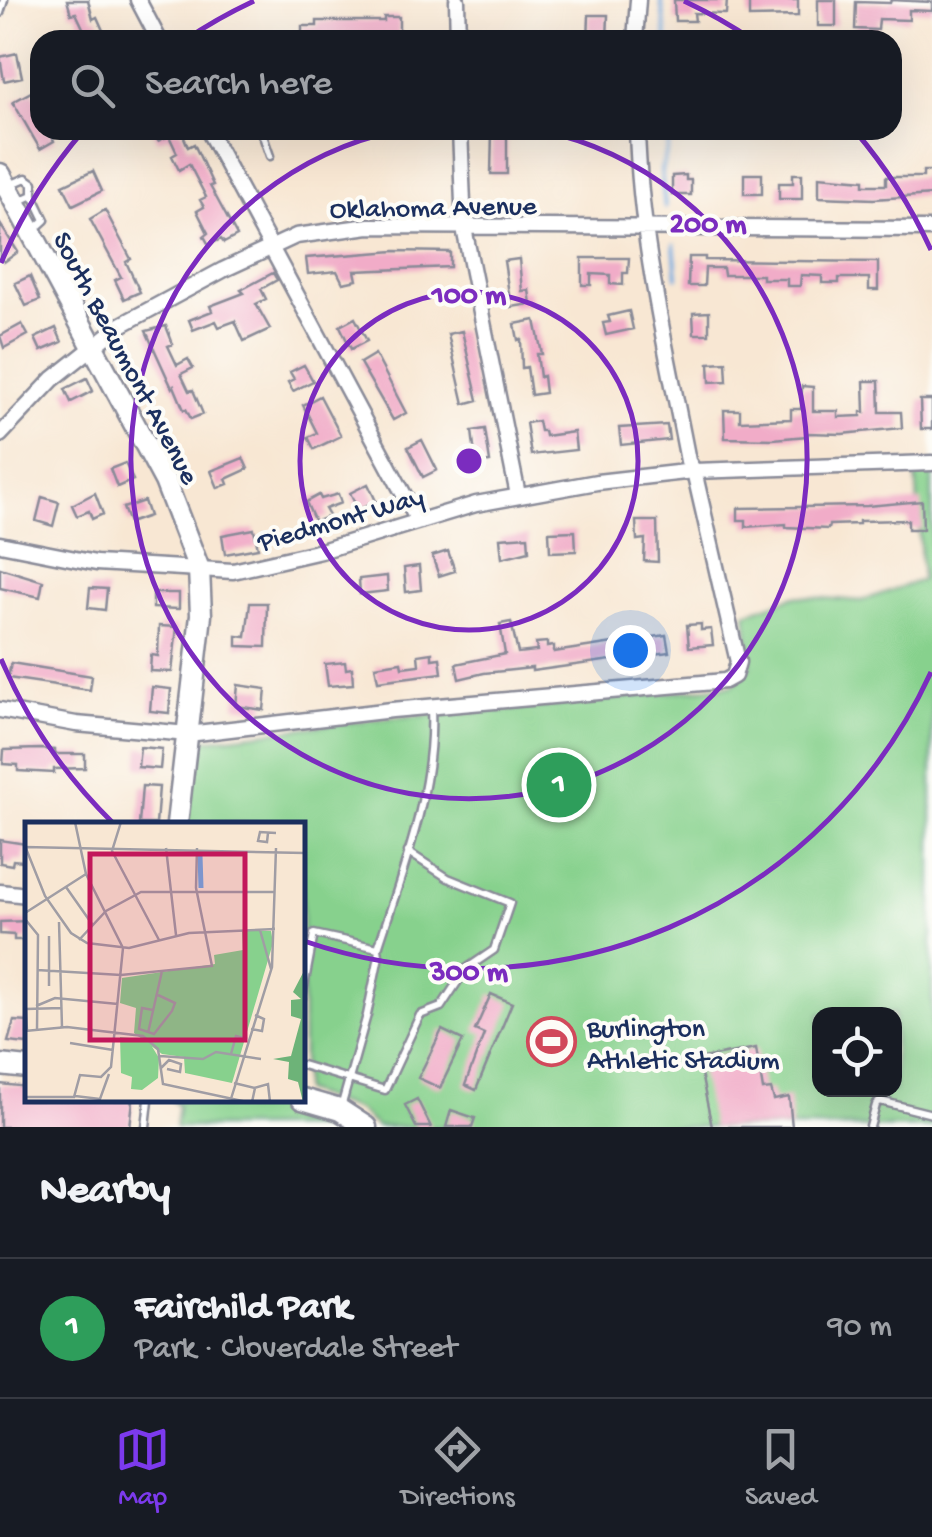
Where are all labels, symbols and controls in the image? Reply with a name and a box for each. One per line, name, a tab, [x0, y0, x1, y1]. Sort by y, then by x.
search box	[30, 30, 902, 140]
icon: search	[65, 58, 120, 113]
text: Search here	[145, 63, 332, 107]
street label: Oklahoma Avenue	[329, 191, 537, 228]
text: 200 m	[669, 209, 747, 244]
street label: South Beaumont Avenue	[43, 227, 205, 491]
text: 100 m	[431, 280, 507, 315]
centre of rings	[451, 443, 487, 479]
street label: Piedmont Way	[253, 482, 428, 561]
your location	[605, 625, 656, 676]
pin: 1	[526, 748, 592, 822]
inset map	[25, 822, 305, 1102]
text: 300 m	[429, 957, 509, 992]
map controls	[812, 1007, 902, 1097]
button: locate	[812, 1007, 902, 1097]
place label: Burlington Athletic Stadium	[586, 1014, 780, 1079]
sports icon: Burlington Athletic Stadium	[526, 1016, 578, 1068]
text: Nearby	[40, 1168, 170, 1217]
text: Fairchild Park	[135, 1287, 351, 1331]
text: 1	[66, 1309, 79, 1347]
text: 90 m	[828, 1309, 892, 1347]
text: Park · Cloverdale Street	[135, 1331, 457, 1369]
tab: Map	[115, 1422, 170, 1515]
tab: Directions	[401, 1422, 515, 1515]
tab: Saved	[745, 1422, 817, 1515]

